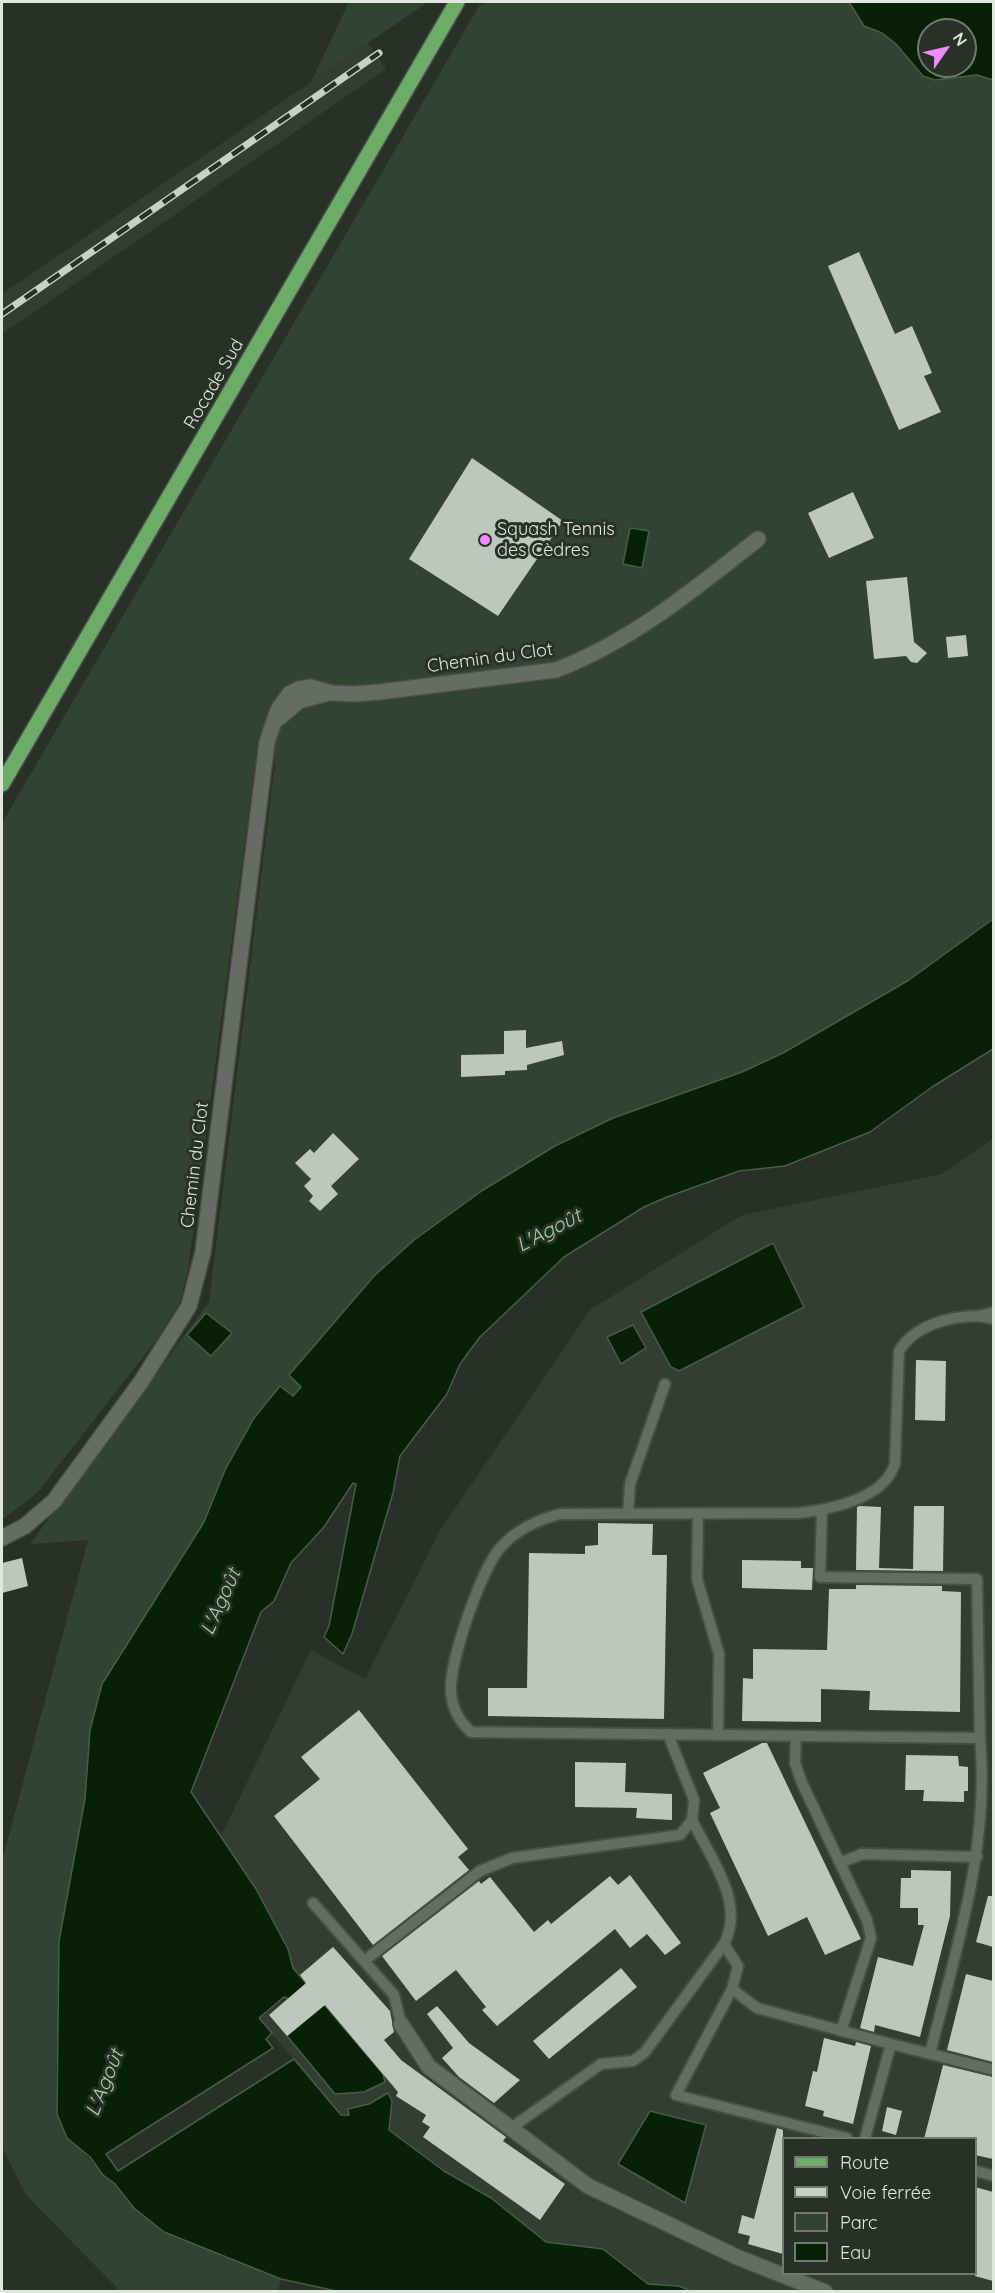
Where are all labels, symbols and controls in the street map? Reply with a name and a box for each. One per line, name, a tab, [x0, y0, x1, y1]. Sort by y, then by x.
north arrow	[917, 18, 977, 78]
text: N	[949, 29, 972, 50]
street label: Rocade Sud	[180, 335, 248, 433]
place label: Squash Tennis des Cèdres	[497, 519, 615, 562]
marker: Squash Tennis des Cèdres	[478, 533, 492, 547]
street label: Chemin du Clot	[426, 638, 554, 678]
street label: Chemin du Clot	[177, 1101, 213, 1229]
water label: L'Agoût	[512, 1204, 586, 1258]
water label: L'Agoût	[196, 1565, 246, 1639]
water label: L'Agoût	[81, 2046, 129, 2120]
legend	[782, 2137, 977, 2275]
text: Route	[840, 2151, 889, 2174]
text: Voie ferrée	[840, 2181, 931, 2204]
text: Parc	[840, 2211, 877, 2234]
text: Eau	[840, 2241, 871, 2264]

